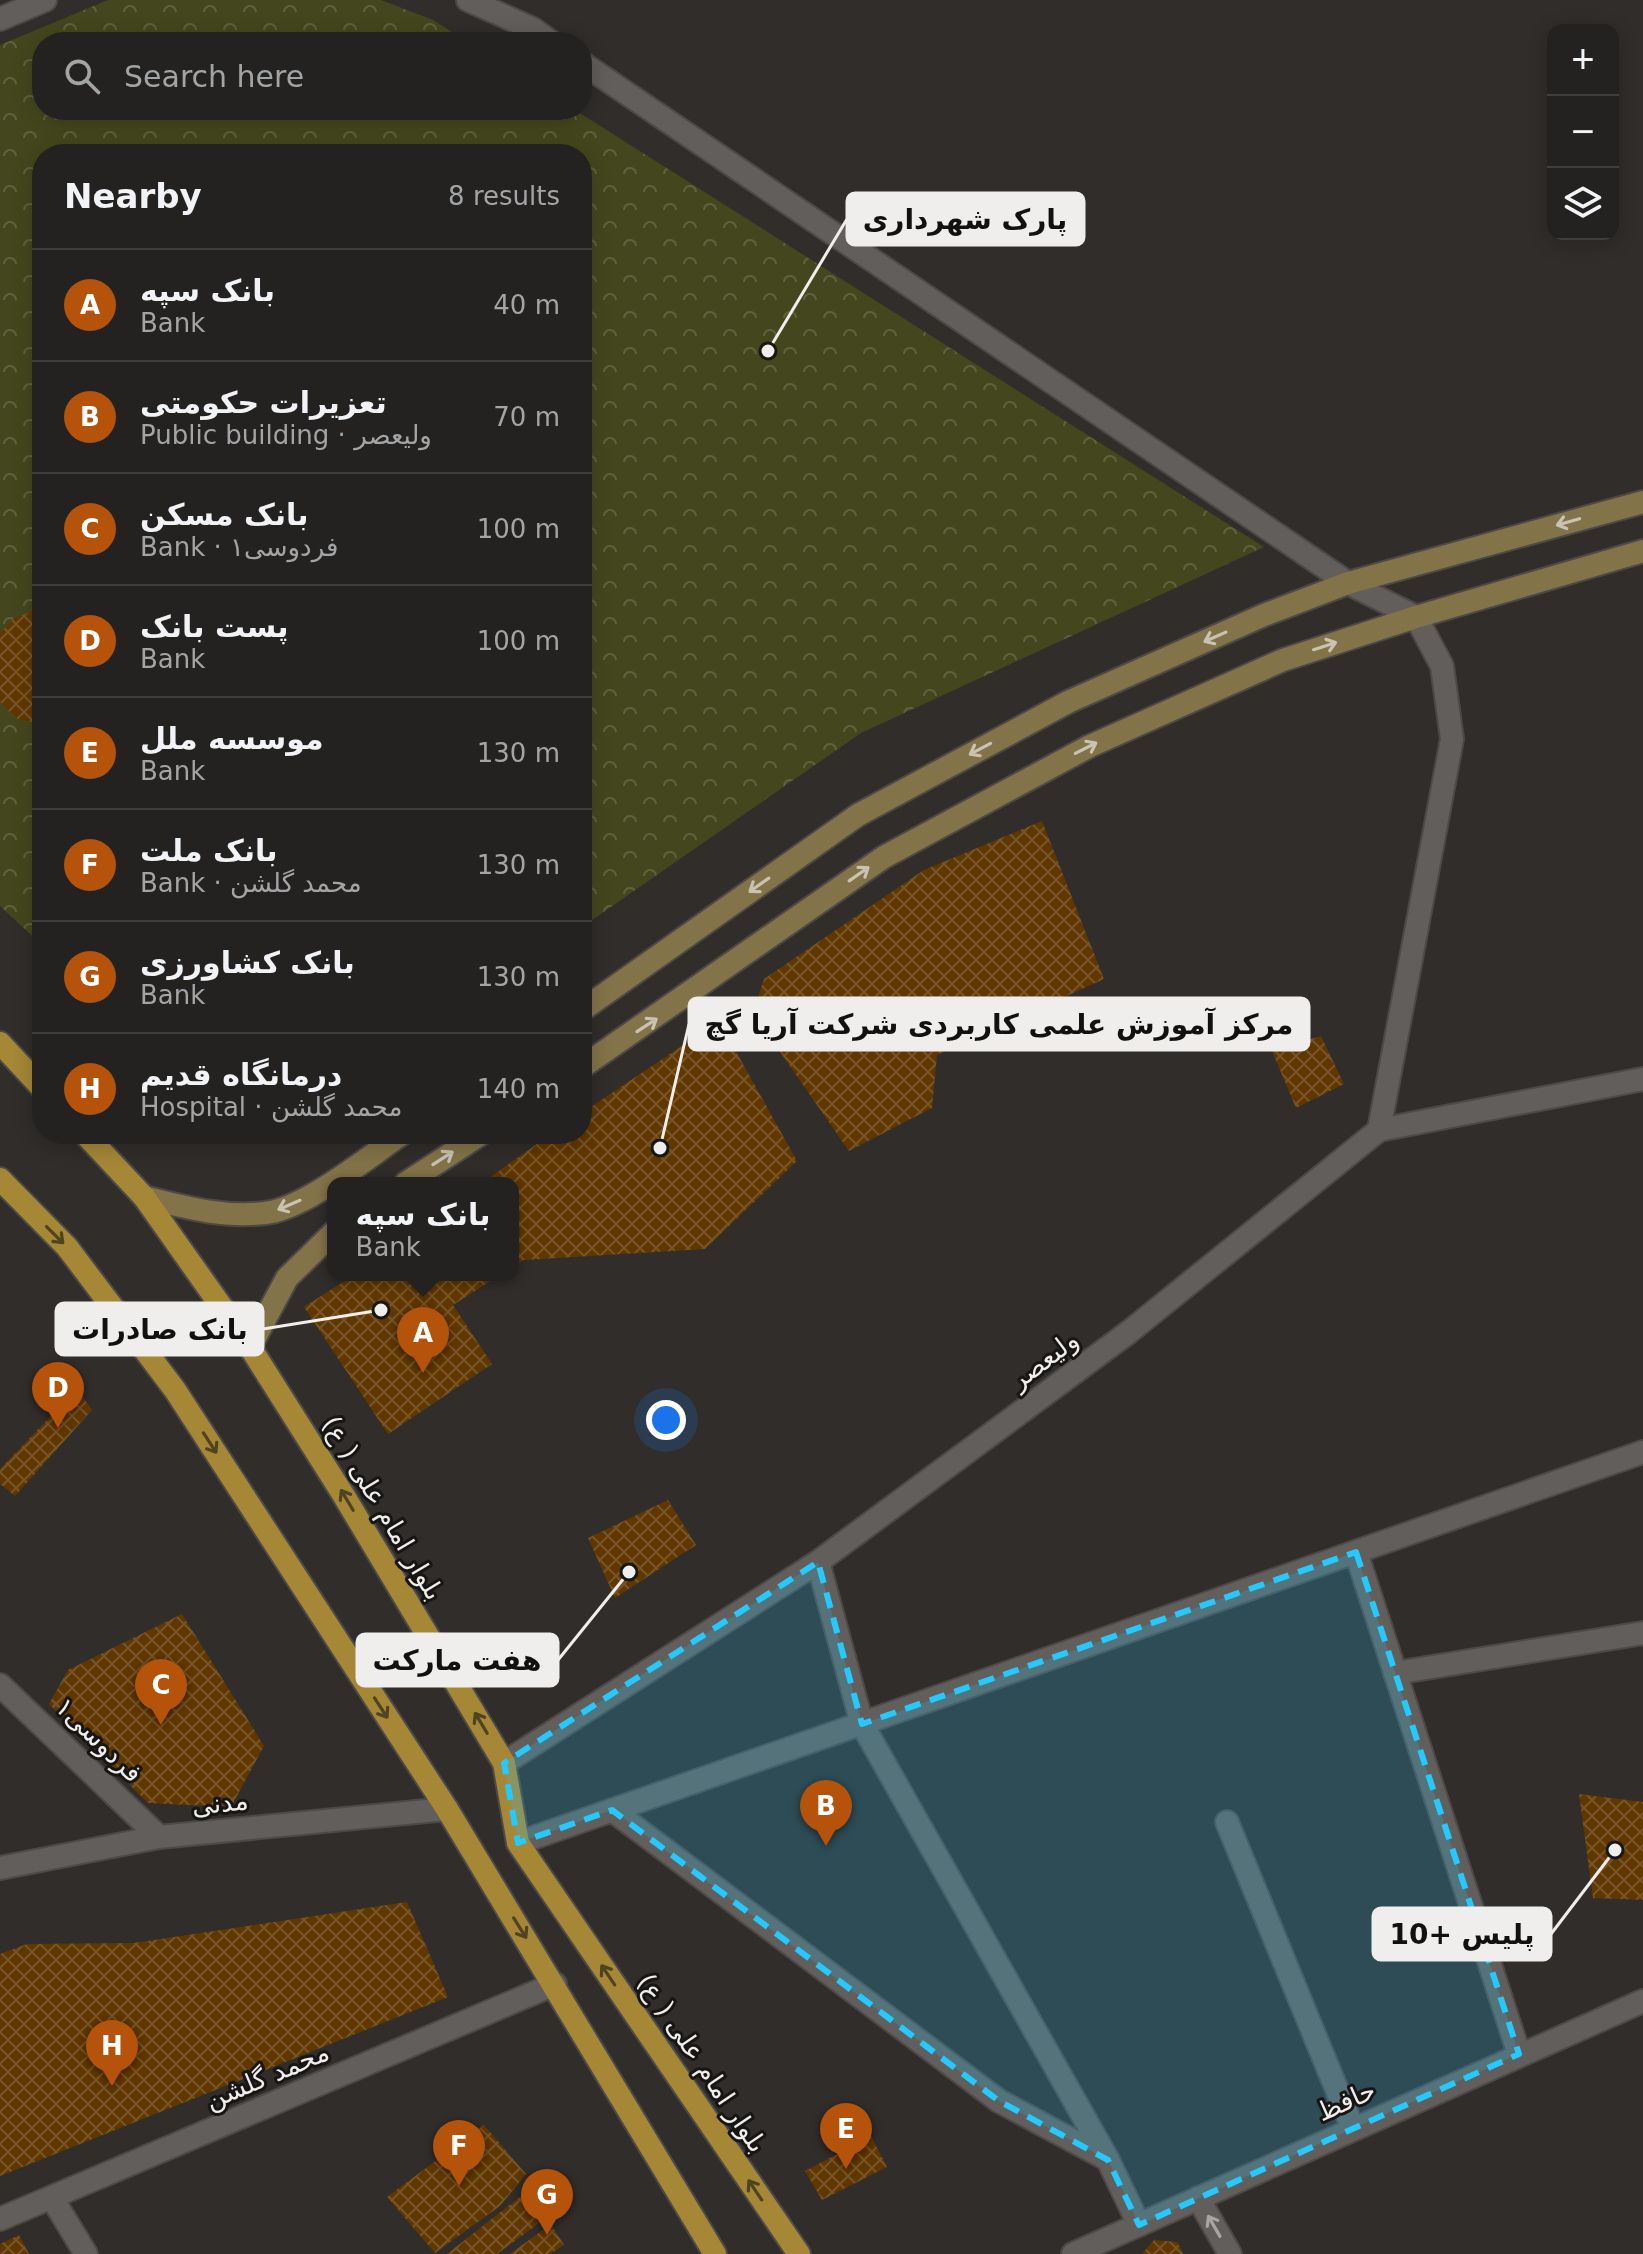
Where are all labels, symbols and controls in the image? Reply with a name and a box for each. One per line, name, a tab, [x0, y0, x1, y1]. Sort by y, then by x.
map controls	[1547, 24, 1619, 240]
button: +	[1547, 24, 1619, 96]
search box	[32, 32, 592, 120]
icon: search	[60, 54, 104, 98]
text: Search here	[124, 59, 304, 94]
button: −	[1547, 96, 1619, 168]
button: layers	[1547, 168, 1619, 240]
text: Nearby	[64, 176, 202, 216]
text: 8 results	[448, 181, 560, 211]
callout: پارک شهرداری	[847, 193, 1084, 245]
text: پارک شهرداری	[863, 203, 1067, 236]
text: بانک سپه	[140, 273, 275, 308]
text: A	[80, 290, 100, 320]
text: 40 m	[493, 290, 560, 320]
text: Bank	[140, 308, 205, 338]
text: تعزیرات حکومتی	[140, 385, 387, 420]
text: B	[80, 402, 100, 432]
text: 70 m	[493, 402, 560, 432]
text: Public building · ولیعصر	[140, 420, 432, 450]
text: بانک مسکن	[140, 497, 309, 532]
text: C	[80, 514, 100, 544]
text: 100 m	[477, 514, 560, 544]
one-way arrow	[1555, 515, 1581, 530]
text: Bank · فردوسی۱	[140, 532, 338, 562]
text: پست بانک	[140, 609, 289, 644]
text: D	[79, 626, 101, 656]
text: 100 m	[477, 626, 560, 656]
one-way arrow	[1203, 630, 1227, 645]
one-way arrow	[1313, 638, 1338, 653]
text: Bank	[140, 644, 205, 674]
text: موسسه ملل	[140, 721, 324, 756]
text: E	[81, 738, 99, 768]
text: 130 m	[477, 738, 560, 768]
one-way arrow	[1074, 740, 1098, 755]
one-way arrow	[969, 742, 993, 757]
text: Bank	[140, 756, 205, 786]
text: بانک ملت	[140, 833, 278, 868]
text: F	[81, 850, 99, 880]
text: 130 m	[477, 850, 560, 880]
one-way arrow	[848, 866, 870, 882]
text: Bank · محمد گلشن	[140, 868, 362, 898]
one-way arrow	[749, 877, 771, 893]
text: بانک کشاورزی	[140, 945, 355, 980]
text: G	[79, 962, 101, 992]
text: 130 m	[477, 962, 560, 992]
text: Bank	[140, 980, 205, 1010]
callout: مرکز آموزش علمی کاربردی شرکت آریا گچ	[689, 998, 1309, 1050]
text: مرکز آموزش علمی کاربردی شرکت آریا گچ	[705, 1007, 1293, 1041]
one-way arrow	[635, 1016, 658, 1032]
text: درمانگاه قدیم	[140, 1057, 342, 1092]
text: H	[79, 1074, 101, 1104]
text: 140 m	[477, 1074, 560, 1104]
text: Hospital · محمد گلشن	[140, 1092, 403, 1122]
one-way arrow	[432, 1150, 454, 1167]
popup	[327, 1177, 519, 1281]
text: بانک سپه	[356, 1197, 490, 1232]
one-way arrow	[277, 1198, 302, 1213]
one-way arrow	[45, 1225, 64, 1244]
text: Bank	[356, 1232, 421, 1262]
callout: بانک صادرات	[56, 1303, 263, 1355]
pin: A	[397, 1307, 449, 1373]
text: بانک صادرات	[72, 1313, 248, 1346]
street label: ولیعصر	[1002, 1325, 1085, 1397]
pin: D	[32, 1362, 84, 1428]
your location	[646, 1400, 686, 1440]
street label: بلوار امام علی ( ع)	[315, 1411, 450, 1606]
one-way arrow	[202, 1431, 218, 1454]
one-way arrow	[339, 1489, 355, 1512]
callout: هفت مارکت	[357, 1634, 558, 1686]
text: هفت مارکت	[373, 1644, 541, 1677]
pin: C	[135, 1659, 187, 1725]
street label: فردوسی۱	[49, 1692, 148, 1789]
one-way arrow	[374, 1696, 390, 1719]
one-way arrow	[472, 1712, 488, 1735]
pin: B	[800, 1780, 852, 1846]
street label: مدنی	[190, 1785, 250, 1821]
callout: پلیس +10	[1373, 1908, 1551, 1960]
one-way arrow	[513, 1916, 529, 1939]
text: پلیس +10	[1389, 1918, 1535, 1951]
one-way arrow	[600, 1965, 616, 1987]
street label: بلوار امام علی ( ع)	[630, 1968, 773, 2159]
pin: H	[86, 2020, 138, 2086]
street label: محمد گلشن	[201, 2036, 334, 2116]
street label: حافظ	[1312, 2075, 1380, 2127]
pin: E	[820, 2103, 872, 2169]
pin: F	[433, 2120, 485, 2186]
pin: G	[521, 2169, 573, 2235]
one-way arrow	[747, 2179, 763, 2201]
one-way arrow	[1206, 2215, 1222, 2238]

